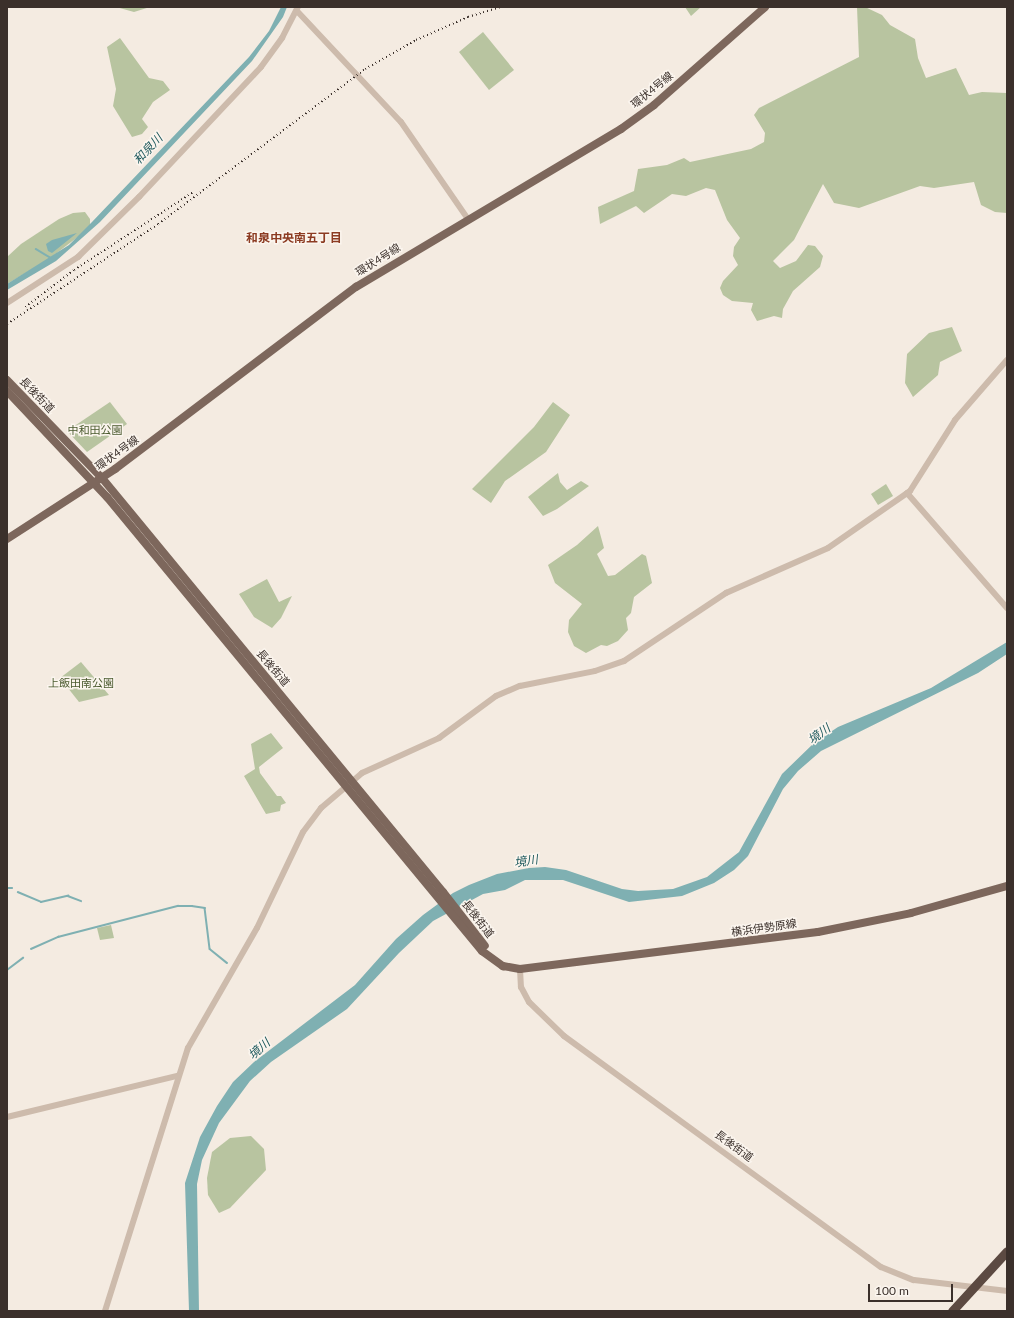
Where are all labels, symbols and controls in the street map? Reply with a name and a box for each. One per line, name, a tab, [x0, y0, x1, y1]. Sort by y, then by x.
street label: 環状4号線	[628, 69, 676, 111]
water label: 和泉川	[130, 131, 166, 167]
district label: 和泉中央南五丁目	[246, 231, 342, 245]
street label: 環状4号線	[353, 241, 403, 279]
street label: 長後街道	[17, 375, 57, 415]
park label: 中和田公園	[68, 423, 122, 437]
street label: 環状4号線	[93, 433, 141, 473]
street label: 長後街道	[254, 647, 292, 689]
park label: 上飯田南公園	[48, 676, 114, 690]
water label: 境川	[805, 721, 833, 747]
water label: 境川	[513, 852, 539, 870]
street label: 長後街道	[459, 898, 497, 940]
street label: 横浜伊勢原線	[730, 917, 798, 939]
water label: 境川	[245, 1036, 273, 1062]
street label: 長後街道	[712, 1128, 756, 1164]
scale bar	[870, 1276, 955, 1302]
text: 100 m	[875, 1283, 909, 1298]

